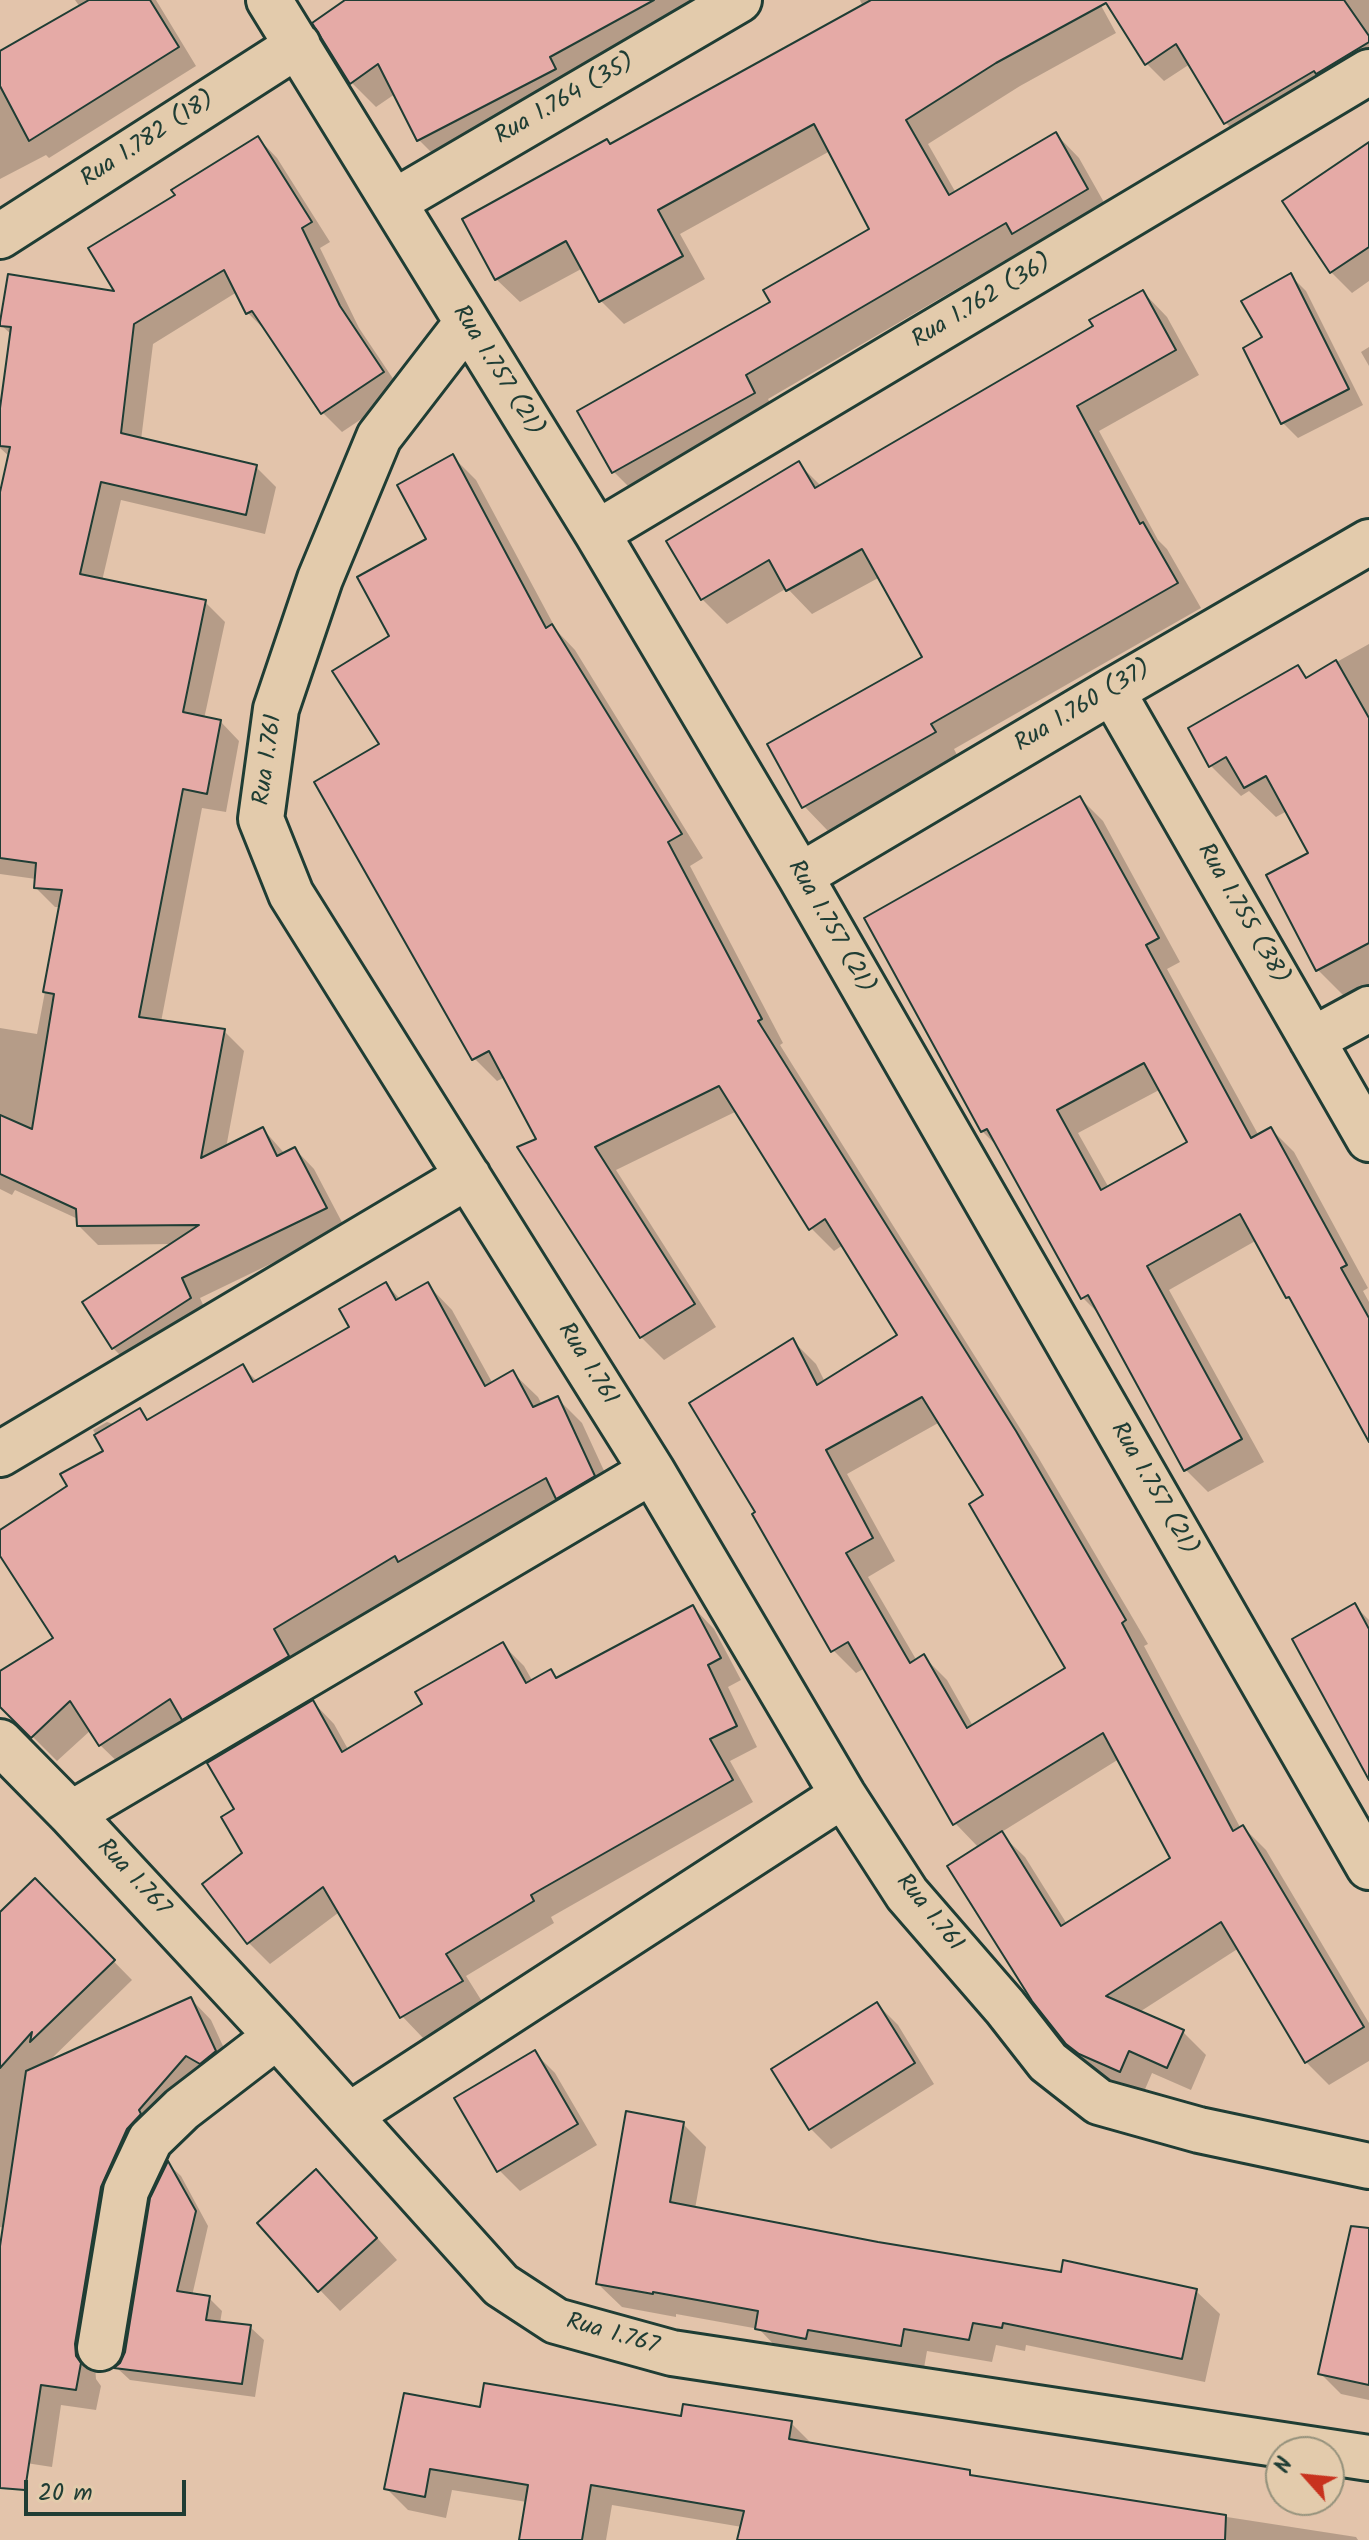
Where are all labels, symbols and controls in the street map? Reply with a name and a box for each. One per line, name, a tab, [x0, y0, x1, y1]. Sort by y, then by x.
street label: Rua 1.764 (35)	[491, 49, 641, 153]
street label: Rua 1.782 (18)	[76, 87, 222, 195]
street label: Rua 1.762 (36)	[908, 250, 1058, 356]
street label: Rua 1.757 (21)	[444, 301, 548, 443]
street label: Rua 1.760 (37)	[1010, 656, 1158, 760]
street label: Rua 1.761	[249, 713, 291, 807]
street label: Rua 1.755 (38)	[1189, 839, 1293, 991]
street label: Rua 1.757 (21)	[779, 856, 879, 1000]
street label: Rua 1.761	[550, 1319, 622, 1411]
street label: Rua 1.757 (21)	[1102, 1418, 1202, 1562]
street label: Rua 1.767	[89, 1834, 175, 1924]
street label: Rua 1.761	[888, 1869, 968, 1959]
street label: Rua 1.767	[562, 2309, 662, 2363]
north arrow	[1265, 2436, 1345, 2516]
text: N	[1266, 2452, 1304, 2480]
scale bar	[28, 2464, 190, 2514]
text: 20 m	[38, 2474, 93, 2513]

